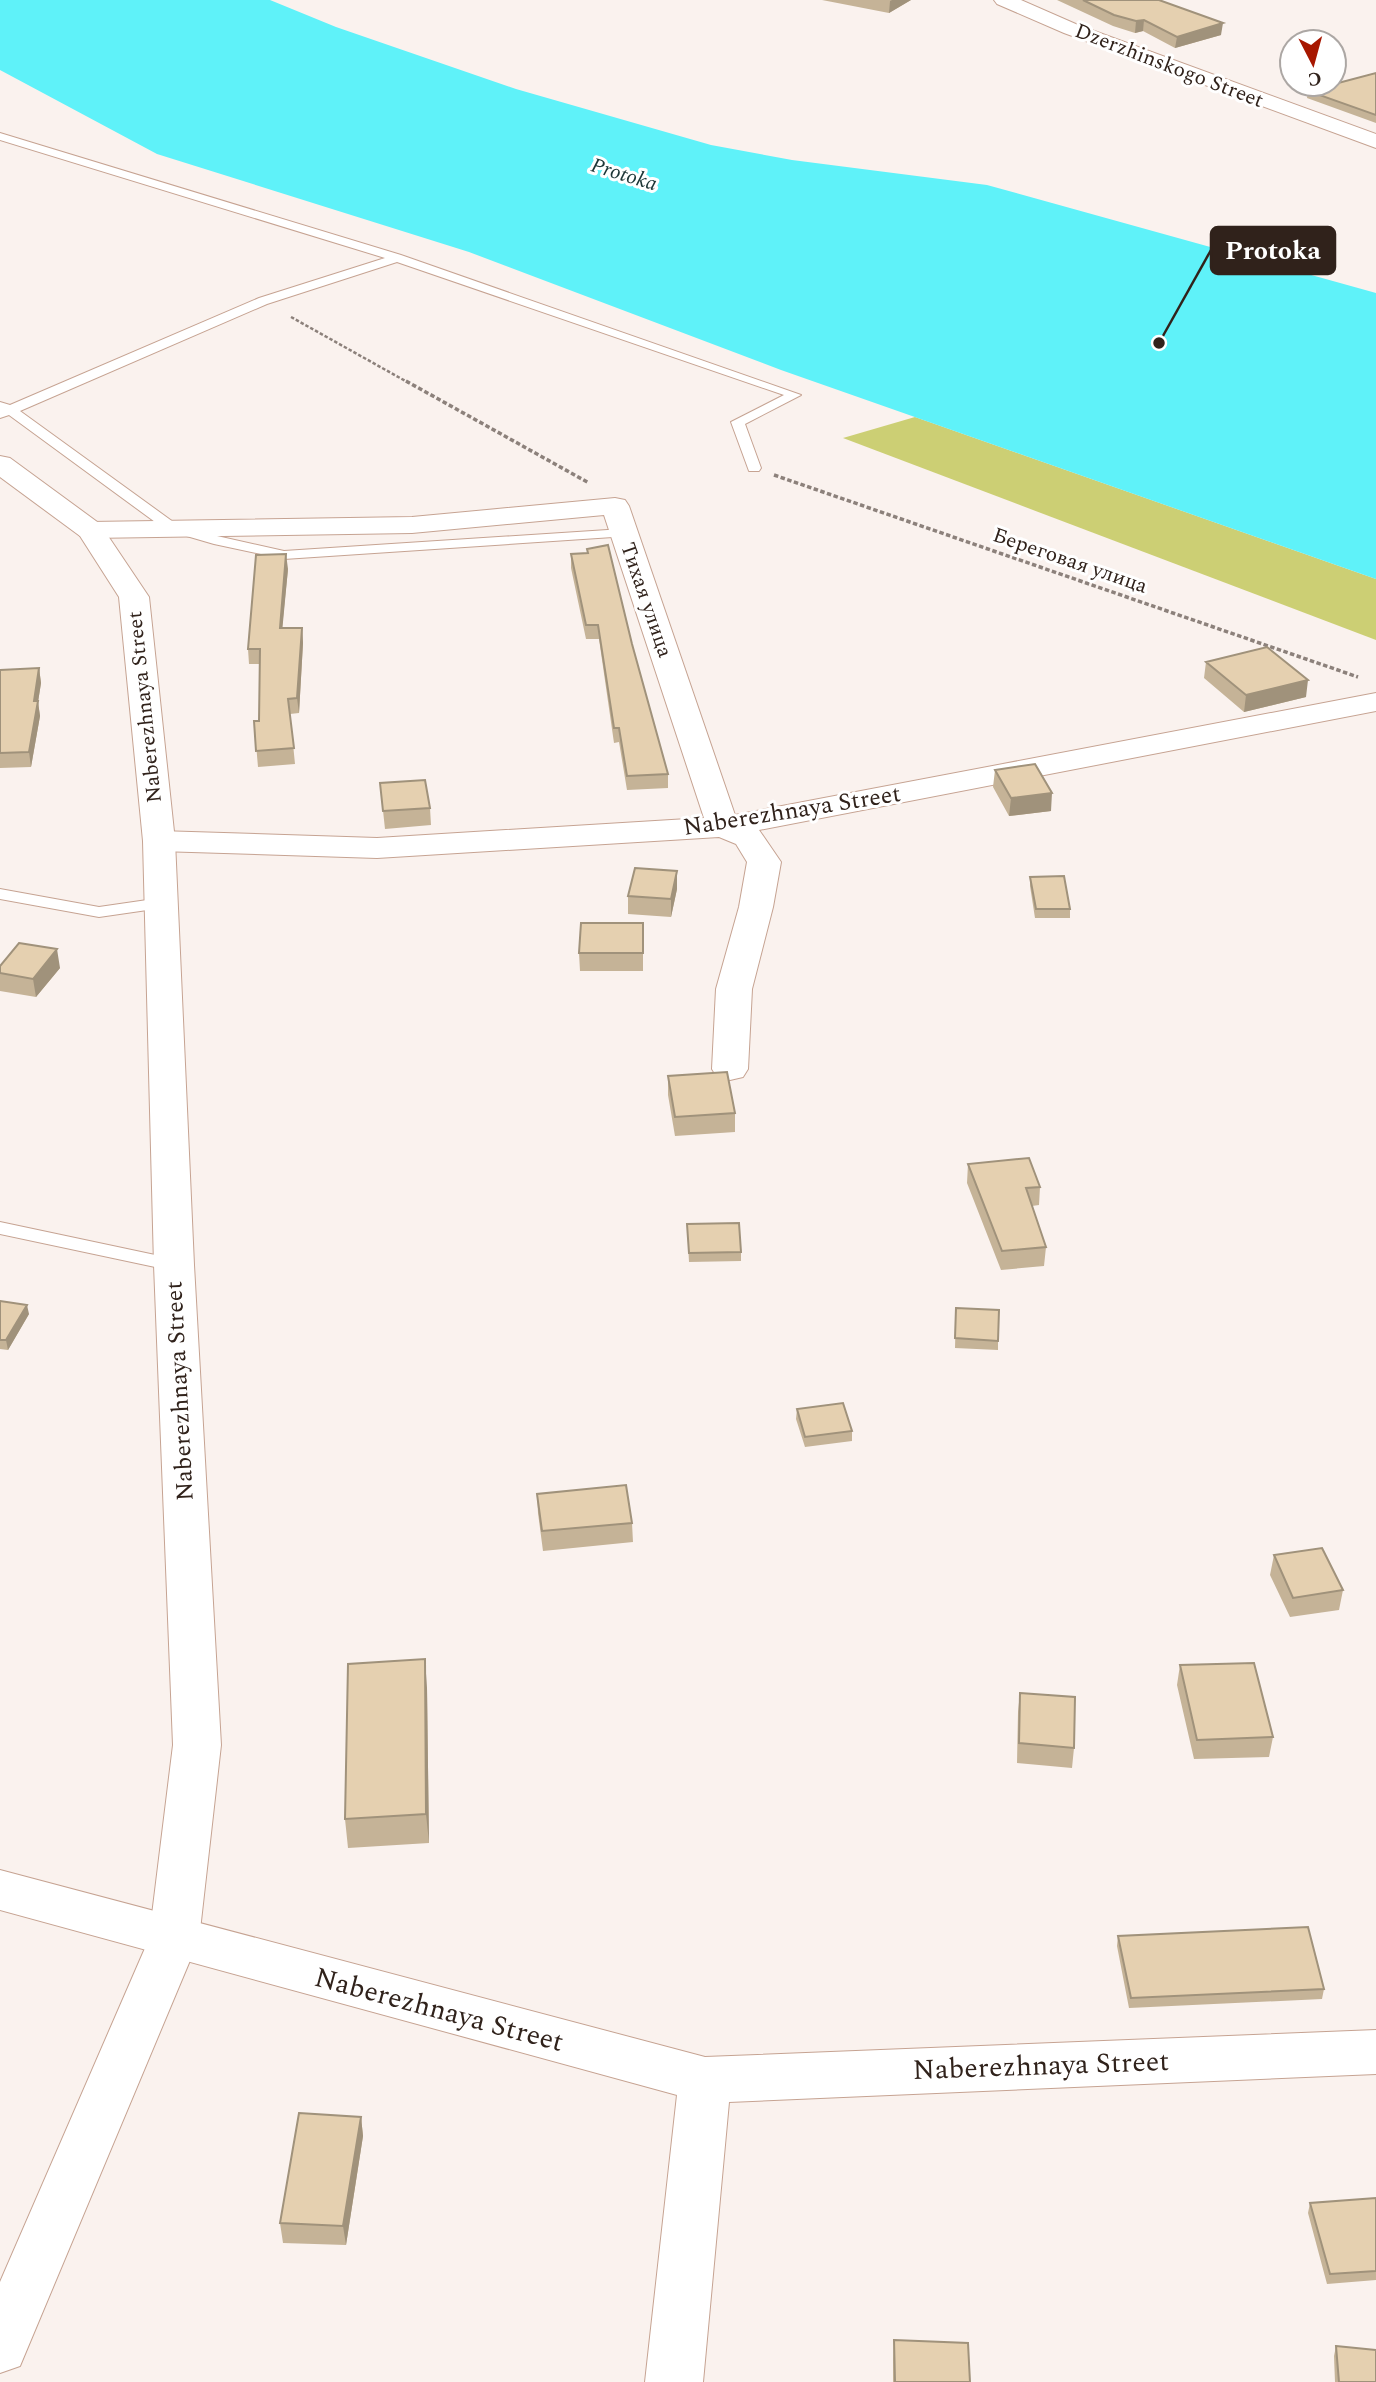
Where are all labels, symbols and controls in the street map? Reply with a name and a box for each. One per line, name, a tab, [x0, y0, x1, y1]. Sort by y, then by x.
street label: Dzerzhinskogo Street	[1070, 15, 1268, 117]
north arrow	[1278, 28, 1348, 98]
text: С	[1306, 63, 1323, 94]
water label: Protoka	[587, 150, 662, 200]
callout: Protoka	[1211, 227, 1335, 274]
text: Protoka	[1225, 231, 1322, 271]
street label: Береговая улица	[988, 520, 1152, 603]
street label: Тихая улица	[611, 538, 681, 663]
street label: Naberezhnaya Street	[119, 610, 171, 804]
street label: Naberezhnaya Street	[681, 776, 903, 846]
street label: Naberezhnaya Street	[156, 1280, 204, 1502]
street label: Naberezhnaya Street	[310, 1956, 569, 2064]
street label: Naberezhnaya Street	[912, 2040, 1170, 2092]

